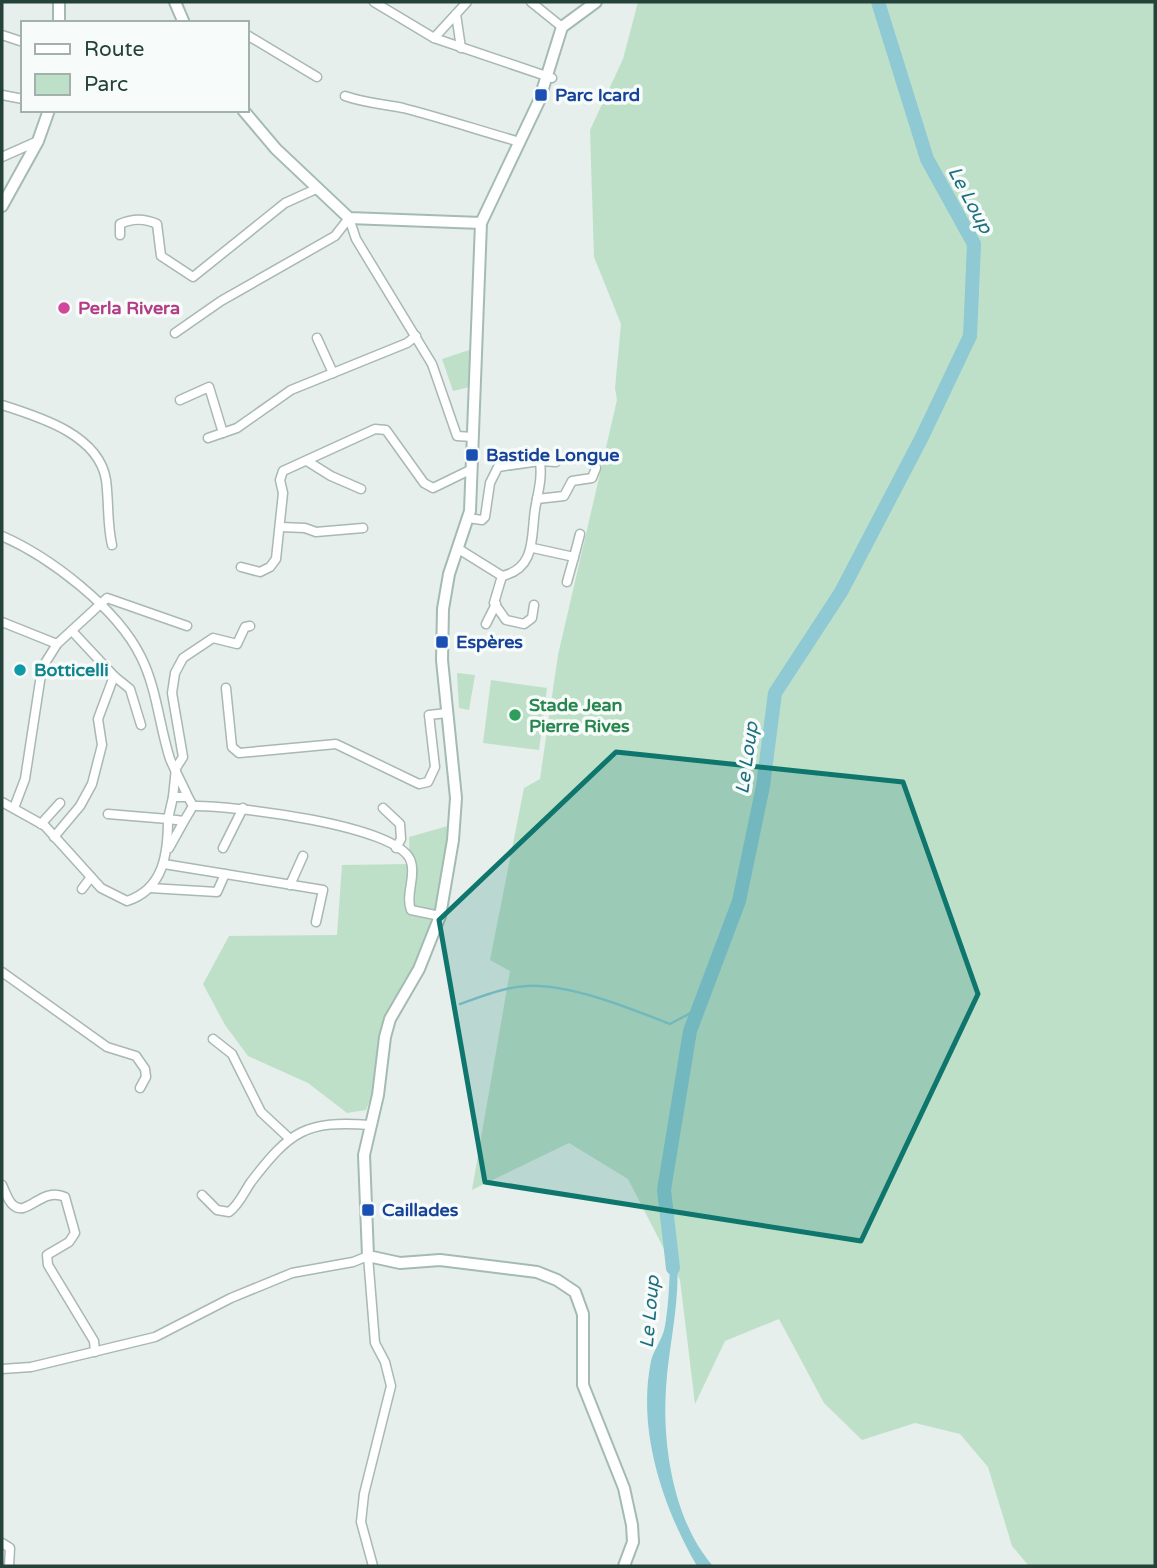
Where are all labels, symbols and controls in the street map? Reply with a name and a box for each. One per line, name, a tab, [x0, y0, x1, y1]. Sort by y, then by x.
legend	[21, 21, 248, 112]
text: Route	[84, 37, 144, 62]
text: Parc	[84, 72, 128, 97]
place label: Parc Icard	[555, 84, 640, 106]
marker: Parc Icard	[533, 87, 549, 103]
water label: Le Loup	[943, 163, 997, 238]
place label: Perla Rivera	[78, 297, 180, 319]
marker: Perla Rivera	[56, 300, 72, 316]
place label: Bastide Longue	[486, 444, 620, 466]
marker: Bastide Longue	[464, 447, 480, 463]
place label: Espères	[456, 631, 523, 653]
marker: Espères	[434, 634, 450, 650]
place label: Botticelli	[34, 659, 109, 681]
marker: Botticelli	[12, 662, 28, 678]
place label: Stade Jean Pierre Rives	[529, 694, 630, 737]
marker: Stade Jean Pierre Rives	[507, 707, 523, 723]
water label: Le Loup	[731, 719, 763, 796]
place label: Caillades	[382, 1199, 459, 1221]
marker: Caillades	[360, 1202, 376, 1218]
water label: Le Loup	[636, 1274, 664, 1349]

